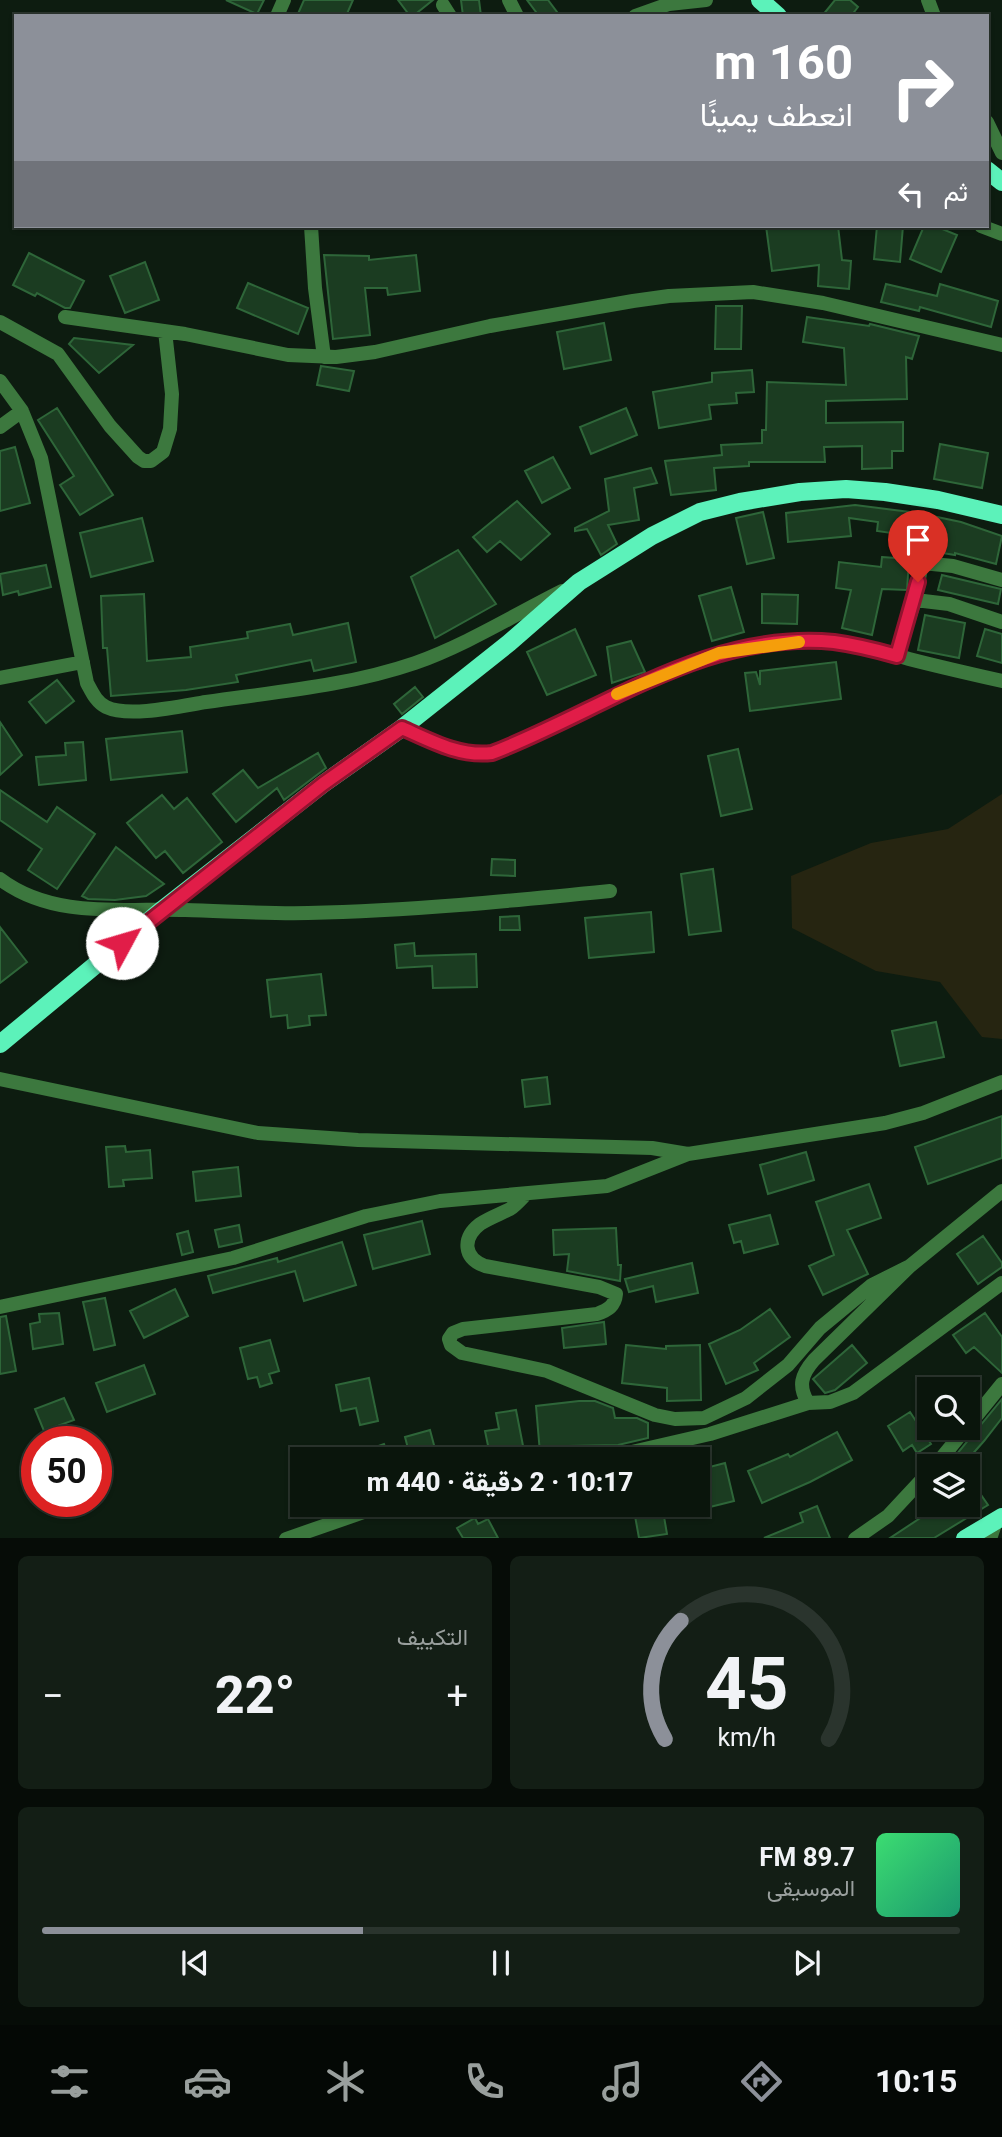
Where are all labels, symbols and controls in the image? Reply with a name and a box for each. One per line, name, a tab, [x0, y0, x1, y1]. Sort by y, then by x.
text: 160 m	[714, 34, 853, 91]
icon: right	[877, 42, 968, 133]
text: انعطف يمينًا	[700, 96, 853, 134]
icon: left	[892, 175, 930, 213]
text: ثم	[944, 177, 968, 207]
pin	[888, 510, 948, 582]
icon: arrive	[899, 521, 937, 559]
position arrow	[85, 906, 159, 980]
map controls	[917, 1377, 980, 1517]
button: search	[917, 1377, 980, 1440]
speed limit sign: 50	[21, 1426, 112, 1517]
button: layers	[917, 1454, 980, 1517]
text: 10:17 · 2 دقيقة · 440 m	[367, 1467, 633, 1497]
text: التكييف	[397, 1624, 468, 1651]
text: 45	[705, 1641, 789, 1727]
text: 22°	[215, 1665, 295, 1726]
text: −	[42, 1674, 64, 1718]
text: +	[446, 1674, 468, 1718]
text: km/h	[718, 1722, 776, 1751]
text: 89.7 FM	[759, 1842, 855, 1872]
text: الموسيقى	[767, 1875, 855, 1902]
icon: previous	[176, 1944, 214, 1982]
icon: pause	[482, 1944, 520, 1982]
icon: next	[788, 1944, 826, 1982]
icon: filters	[45, 2057, 94, 2106]
icon: car	[183, 2057, 232, 2106]
icon: climate	[321, 2057, 370, 2106]
icon: phone	[460, 2057, 509, 2106]
icon: music	[598, 2057, 647, 2106]
icon: directions	[737, 2057, 786, 2106]
text: 10:15	[875, 2062, 957, 2100]

